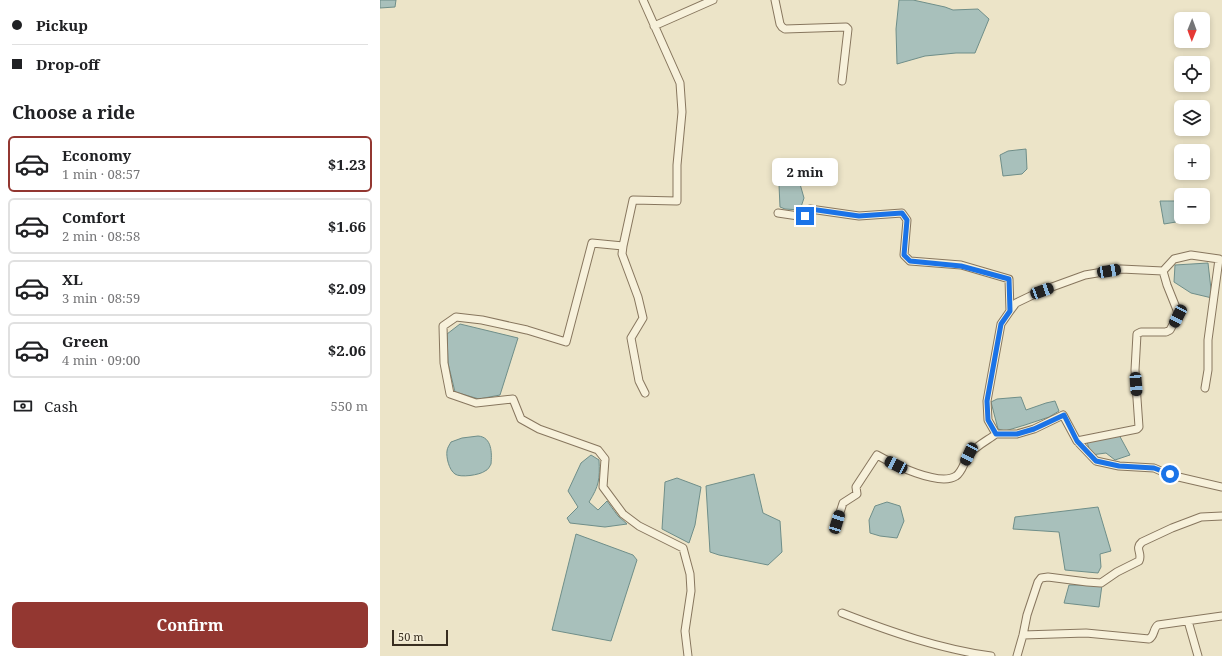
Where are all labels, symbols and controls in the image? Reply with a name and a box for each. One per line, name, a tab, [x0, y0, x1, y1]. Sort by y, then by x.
north arrow	[1174, 12, 1210, 48]
map controls	[1174, 12, 1210, 224]
text: Pickup	[36, 15, 88, 35]
text: Drop-off	[36, 54, 100, 74]
button: locate	[1174, 56, 1210, 92]
text: Choose a ride	[12, 100, 135, 124]
button: layers	[1174, 100, 1210, 136]
button: +	[1174, 144, 1210, 180]
text: Economy	[62, 145, 131, 165]
icon: car	[14, 146, 50, 182]
text: $1.23	[328, 154, 366, 174]
callout: 2 min	[772, 158, 838, 186]
text: 2 min	[787, 163, 823, 181]
text: 1 min · 08:57	[62, 165, 140, 183]
button: −	[1174, 188, 1210, 224]
text: Comfort	[62, 207, 125, 227]
route end	[796, 207, 814, 225]
icon: car	[14, 208, 50, 244]
text: $1.66	[328, 216, 366, 236]
text: 2 min · 08:58	[62, 227, 140, 245]
car	[1096, 263, 1122, 279]
text: XL	[62, 269, 83, 289]
icon: car	[14, 270, 50, 306]
text: $2.09	[328, 278, 366, 298]
car	[1029, 281, 1055, 301]
text: 3 min · 08:59	[62, 289, 140, 307]
car	[1167, 303, 1189, 329]
text: Green	[62, 331, 109, 351]
icon: car	[14, 332, 50, 368]
text: $2.06	[328, 340, 366, 360]
text: 4 min · 09:00	[62, 351, 140, 369]
car	[1129, 372, 1143, 396]
icon: cash	[12, 395, 34, 417]
text: Cash	[44, 396, 78, 416]
text: 550 m	[331, 397, 368, 415]
car	[958, 441, 980, 467]
car	[883, 454, 909, 476]
route start	[1161, 465, 1179, 483]
car	[828, 509, 846, 535]
button: Confirm	[12, 602, 368, 648]
scale bar	[392, 628, 448, 647]
text: 50 m	[398, 629, 424, 644]

